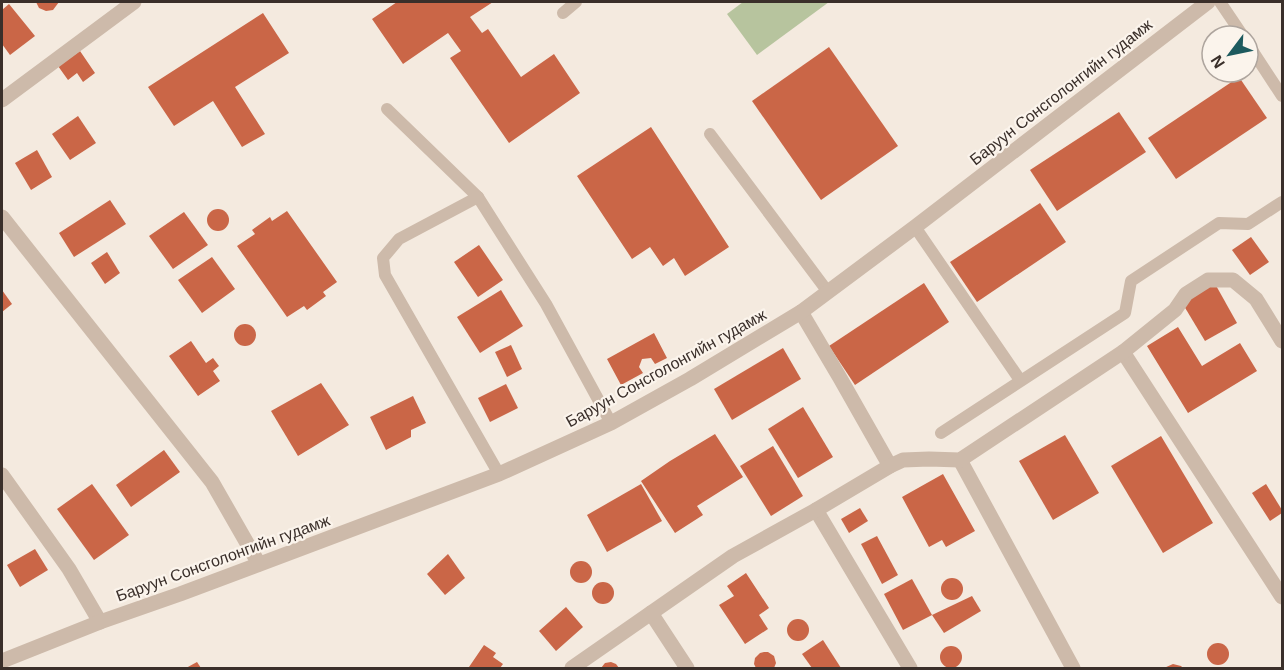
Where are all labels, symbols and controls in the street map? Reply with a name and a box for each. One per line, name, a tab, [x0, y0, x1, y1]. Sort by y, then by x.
street label: Баруун Сонсголонгийн гудамж	[967, 15, 1156, 168]
north arrow	[1200, 24, 1260, 84]
text: N	[1207, 52, 1228, 71]
street label: Баруун Сонсголонгийн гудамж	[563, 306, 769, 430]
street label: Баруун Сонсголонгийн гудамж	[114, 511, 332, 605]

